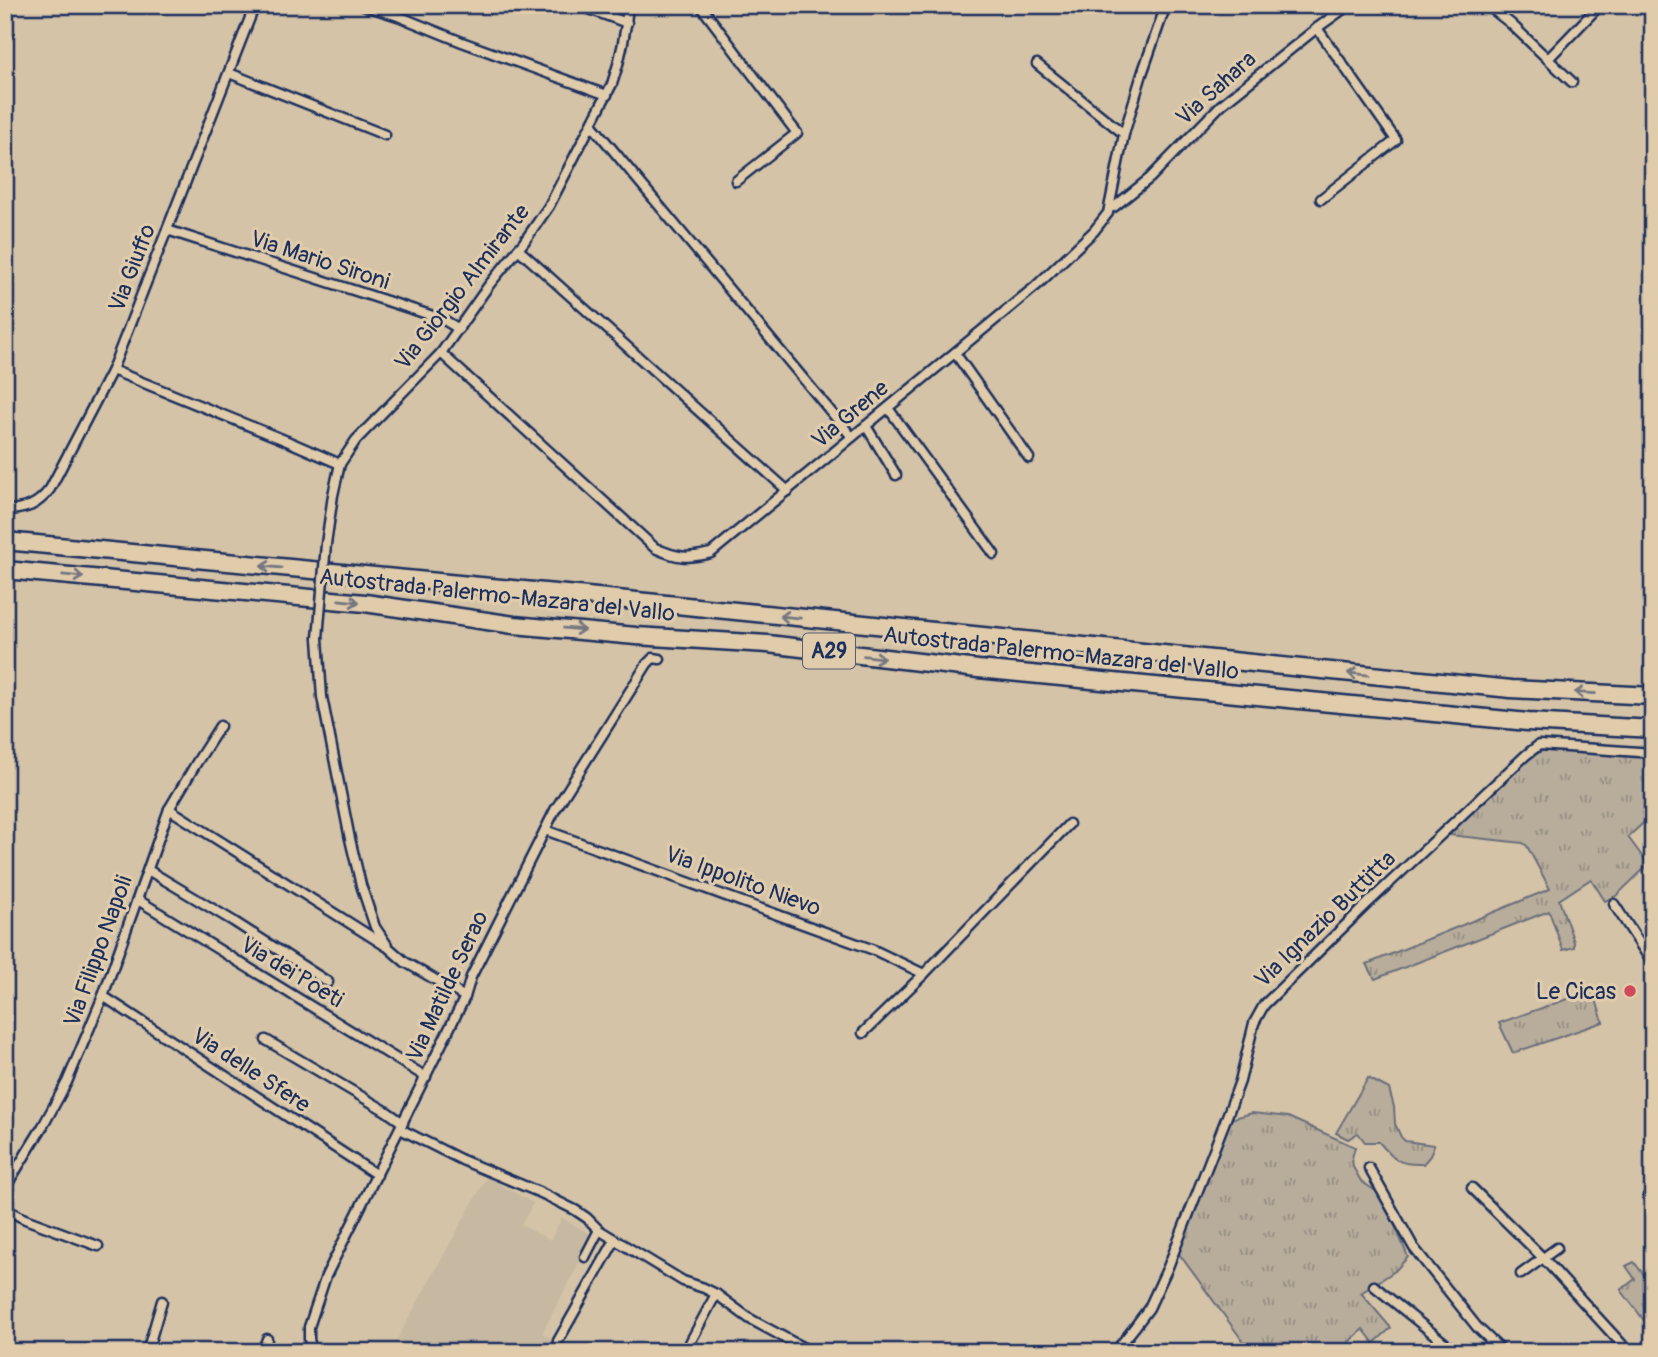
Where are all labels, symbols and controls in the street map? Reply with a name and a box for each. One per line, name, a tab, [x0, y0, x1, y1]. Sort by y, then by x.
street label: Via Sahara	[1170, 44, 1262, 132]
street label: Via Giorgio Almirante	[388, 198, 536, 376]
street label: Via Giuffo	[102, 220, 162, 316]
street label: Via Mario Sironi	[247, 224, 393, 296]
street label: Via Grene	[806, 373, 895, 455]
one-way arrow	[260, 560, 283, 573]
street label: Autostrada Palermo-Mazara del Vallo	[318, 562, 676, 628]
one-way arrow	[61, 570, 84, 583]
one-way arrow	[337, 595, 359, 608]
one-way arrow	[780, 610, 802, 623]
street label: Autostrada Palermo-Mazara del Vallo	[882, 620, 1240, 686]
one-way arrow	[562, 623, 585, 636]
road number: A29	[803, 634, 855, 668]
one-way arrow	[862, 650, 885, 663]
one-way arrow	[1347, 667, 1370, 680]
one-way arrow	[1573, 686, 1596, 699]
street label: Via Ippolito Nievo	[661, 839, 825, 923]
street label: Via Ignazio Buttitta	[1248, 844, 1402, 994]
street label: Via Filippo Napoli	[57, 871, 139, 1031]
street label: Via Matilde Serao	[399, 906, 495, 1066]
street label: Via dei Poeti	[235, 930, 349, 1014]
place label: Le Cicas	[1536, 977, 1616, 1006]
marker: Le Cicas	[1622, 983, 1638, 999]
street label: Via delle Sfere	[186, 1021, 316, 1119]

